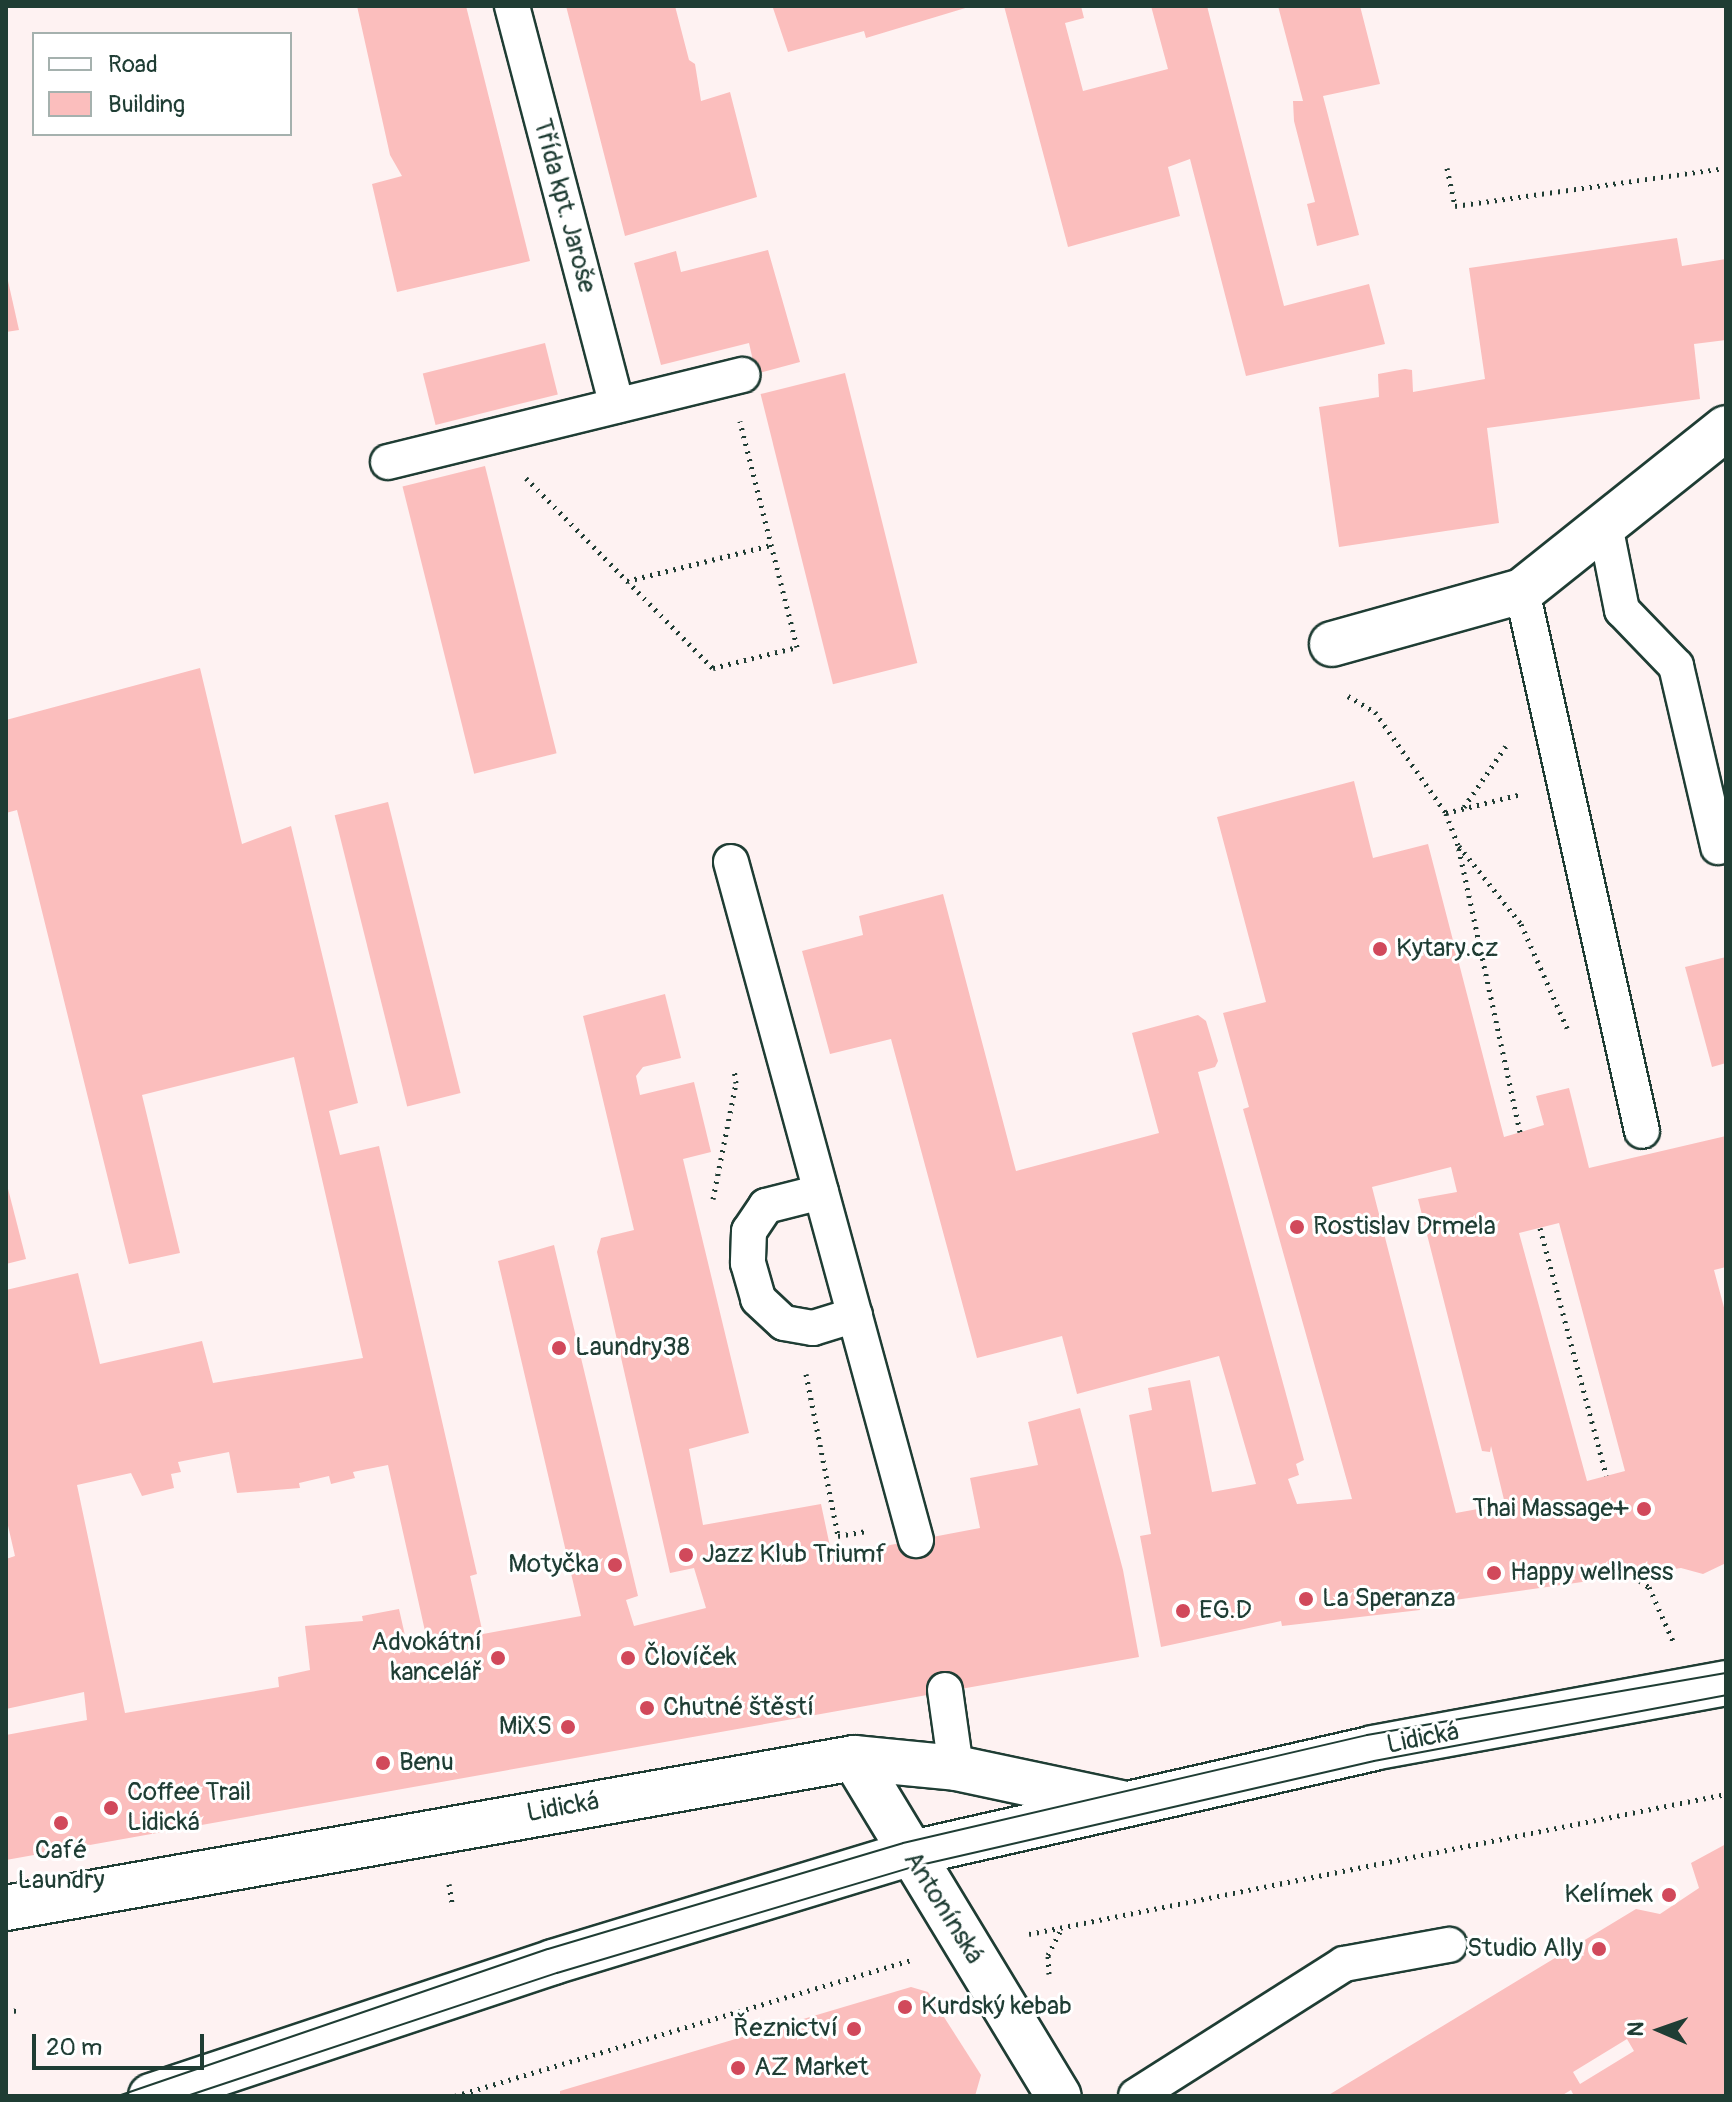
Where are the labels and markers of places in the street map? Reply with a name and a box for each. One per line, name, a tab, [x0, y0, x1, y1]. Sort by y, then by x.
place label: Kytary.cz	[1396, 933, 1498, 965]
marker: Kytary.cz	[1371, 940, 1389, 958]
place label: Rostislav Drmela	[1313, 1211, 1496, 1243]
marker: Rostislav Drmela	[1288, 1218, 1306, 1236]
place label: Laundry38	[575, 1332, 690, 1364]
marker: Laundry38	[550, 1339, 568, 1357]
place label: Thai Massage+	[1472, 1493, 1628, 1525]
marker: Thai Massage+	[1635, 1500, 1653, 1518]
place label: Jazz Klub Triumf	[702, 1539, 886, 1571]
marker: Jazz Klub Triumf	[677, 1546, 695, 1564]
place label: Motyčka	[508, 1549, 599, 1581]
marker: Motyčka	[606, 1556, 624, 1574]
place label: Happy wellness	[1510, 1557, 1673, 1589]
marker: Happy wellness	[1485, 1564, 1503, 1582]
place label: La Speranza	[1322, 1583, 1456, 1615]
marker: La Speranza	[1297, 1590, 1315, 1608]
place label: EG.D	[1199, 1595, 1252, 1627]
marker: EG.D	[1174, 1602, 1192, 1620]
place label: Advokátní kancelář	[371, 1627, 482, 1688]
place label: Človíček	[644, 1642, 737, 1674]
marker: Advokátní kancelář	[489, 1649, 507, 1667]
marker: Človíček	[619, 1649, 637, 1667]
place label: Chutné štěstí	[663, 1692, 814, 1724]
marker: Chutné štěstí	[638, 1699, 656, 1717]
place label: MiXS	[499, 1711, 552, 1743]
marker: MiXS	[559, 1718, 577, 1736]
place label: Benu	[399, 1747, 454, 1779]
marker: Benu	[374, 1754, 392, 1772]
place label: Coffee Trail Lidická	[127, 1777, 251, 1838]
marker: Coffee Trail Lidická	[102, 1799, 120, 1817]
marker: Café Laundry	[52, 1814, 70, 1832]
place label: Café Laundry	[17, 1835, 105, 1896]
place label: Kelímek	[1564, 1879, 1653, 1911]
marker: Kelímek	[1660, 1886, 1678, 1904]
place label: Studio Ally	[1467, 1933, 1583, 1965]
marker: Studio Ally	[1590, 1940, 1608, 1958]
place label: Kurdský kebab	[921, 1991, 1072, 2023]
marker: Kurdský kebab	[896, 1998, 914, 2016]
place label: Řeznictví	[733, 2013, 838, 2045]
marker: Řeznictví	[845, 2020, 863, 2038]
place label: AZ Market	[754, 2052, 868, 2084]
marker: AZ Market	[729, 2059, 747, 2077]

